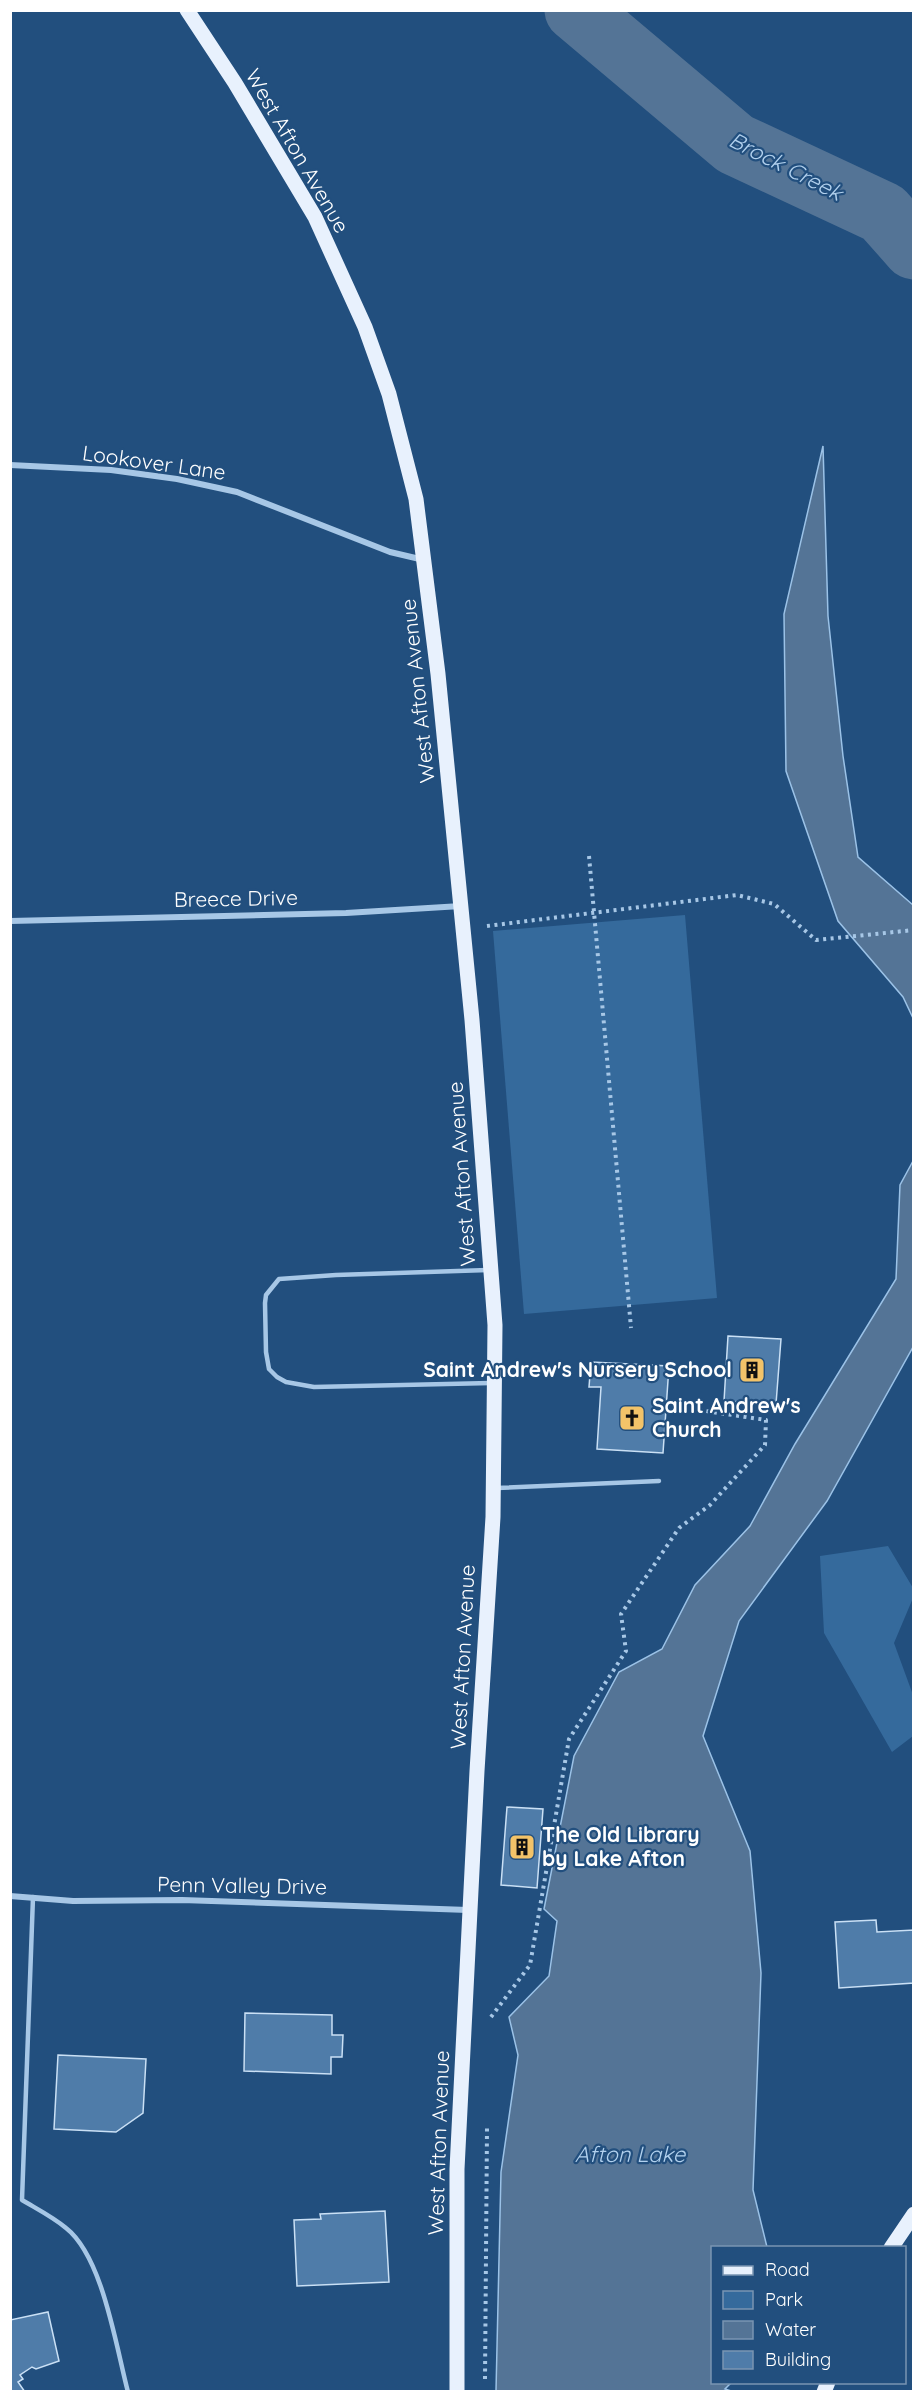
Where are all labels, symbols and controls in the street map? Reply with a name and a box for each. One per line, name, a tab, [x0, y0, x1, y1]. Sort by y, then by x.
street label: West Afton Avenue	[240, 64, 355, 237]
water label: Brock Creek	[725, 125, 849, 208]
street label: Lookover Lane	[81, 439, 227, 485]
street label: West Afton Avenue	[394, 598, 440, 785]
street label: Breece Drive	[174, 884, 298, 912]
street label: West Afton Avenue	[442, 1081, 480, 1267]
building icon: Saint Andrew's Nursery School	[737, 1355, 767, 1385]
place label: Saint Andrew's Nursery School	[423, 1356, 732, 1382]
place label: Saint Andrew's Church	[652, 1392, 801, 1442]
church icon: Saint Andrew's Church	[617, 1403, 647, 1433]
street label: West Afton Avenue	[444, 1564, 480, 1750]
place label: The Old Library by Lake Afton	[542, 1821, 700, 1871]
building icon: The Old Library by Lake Afton	[507, 1832, 537, 1862]
street label: Penn Valley Drive	[157, 1871, 327, 1899]
street label: West Afton Avenue	[422, 2050, 454, 2236]
water label: Afton Lake	[575, 2140, 687, 2168]
legend	[711, 2246, 906, 2384]
text: Road	[765, 2258, 810, 2281]
text: Park	[765, 2288, 803, 2311]
text: Water	[765, 2318, 816, 2341]
text: Building	[765, 2348, 831, 2371]

